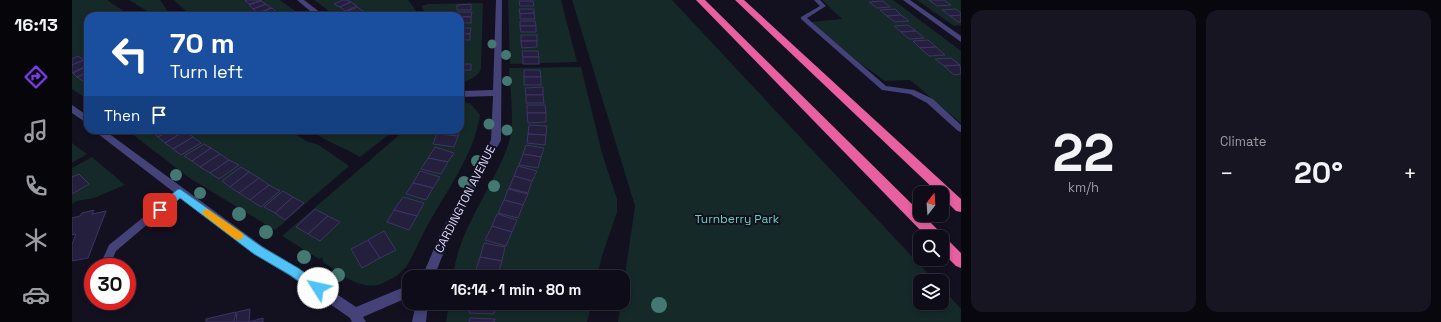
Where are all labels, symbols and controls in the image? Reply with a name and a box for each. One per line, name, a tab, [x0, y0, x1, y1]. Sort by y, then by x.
text: 16:13	[14, 13, 58, 36]
text: 70 m	[170, 25, 235, 61]
icon: left	[104, 28, 156, 80]
text: Turn left	[170, 60, 243, 83]
icon: directions	[22, 63, 50, 91]
icon: arrive	[148, 104, 170, 126]
text: Then	[104, 106, 140, 125]
icon: music	[22, 117, 50, 145]
text: 22	[1053, 120, 1114, 186]
text: Climate	[1220, 133, 1266, 150]
street label: CARDINGTON AVENUE	[431, 142, 499, 255]
text: 20°	[1294, 153, 1343, 192]
text: −	[1220, 159, 1234, 187]
text: +	[1403, 159, 1417, 187]
icon: phone	[22, 172, 50, 200]
text: km/h	[1068, 179, 1099, 196]
north arrow	[913, 186, 949, 222]
map controls	[913, 186, 949, 310]
pin	[143, 193, 177, 227]
icon: arrive	[149, 199, 171, 221]
park label: Turnberry Park	[695, 211, 780, 227]
icon: climate	[22, 226, 50, 254]
button: search	[913, 230, 949, 266]
speed limit sign: 30	[84, 258, 136, 310]
position arrow	[297, 267, 339, 309]
button: layers	[913, 274, 949, 310]
text: 16:14 · 1 min · 80 m	[451, 280, 581, 299]
icon: car	[22, 281, 50, 309]

